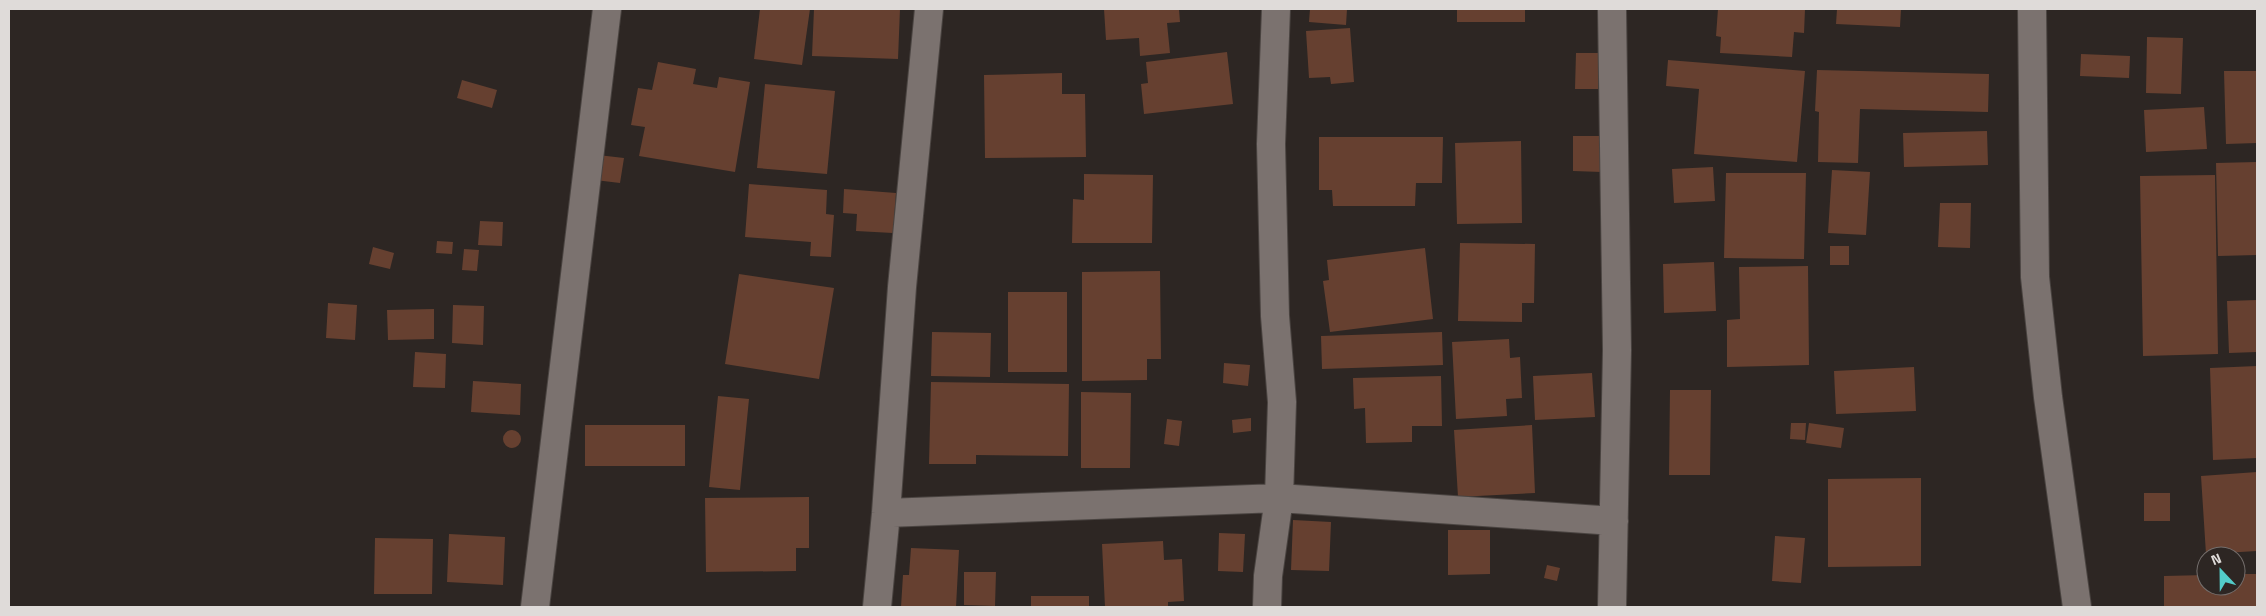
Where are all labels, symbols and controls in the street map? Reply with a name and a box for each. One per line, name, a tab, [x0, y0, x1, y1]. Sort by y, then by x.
north arrow	[2196, 546, 2246, 596]
text: N	[2208, 547, 2224, 570]

